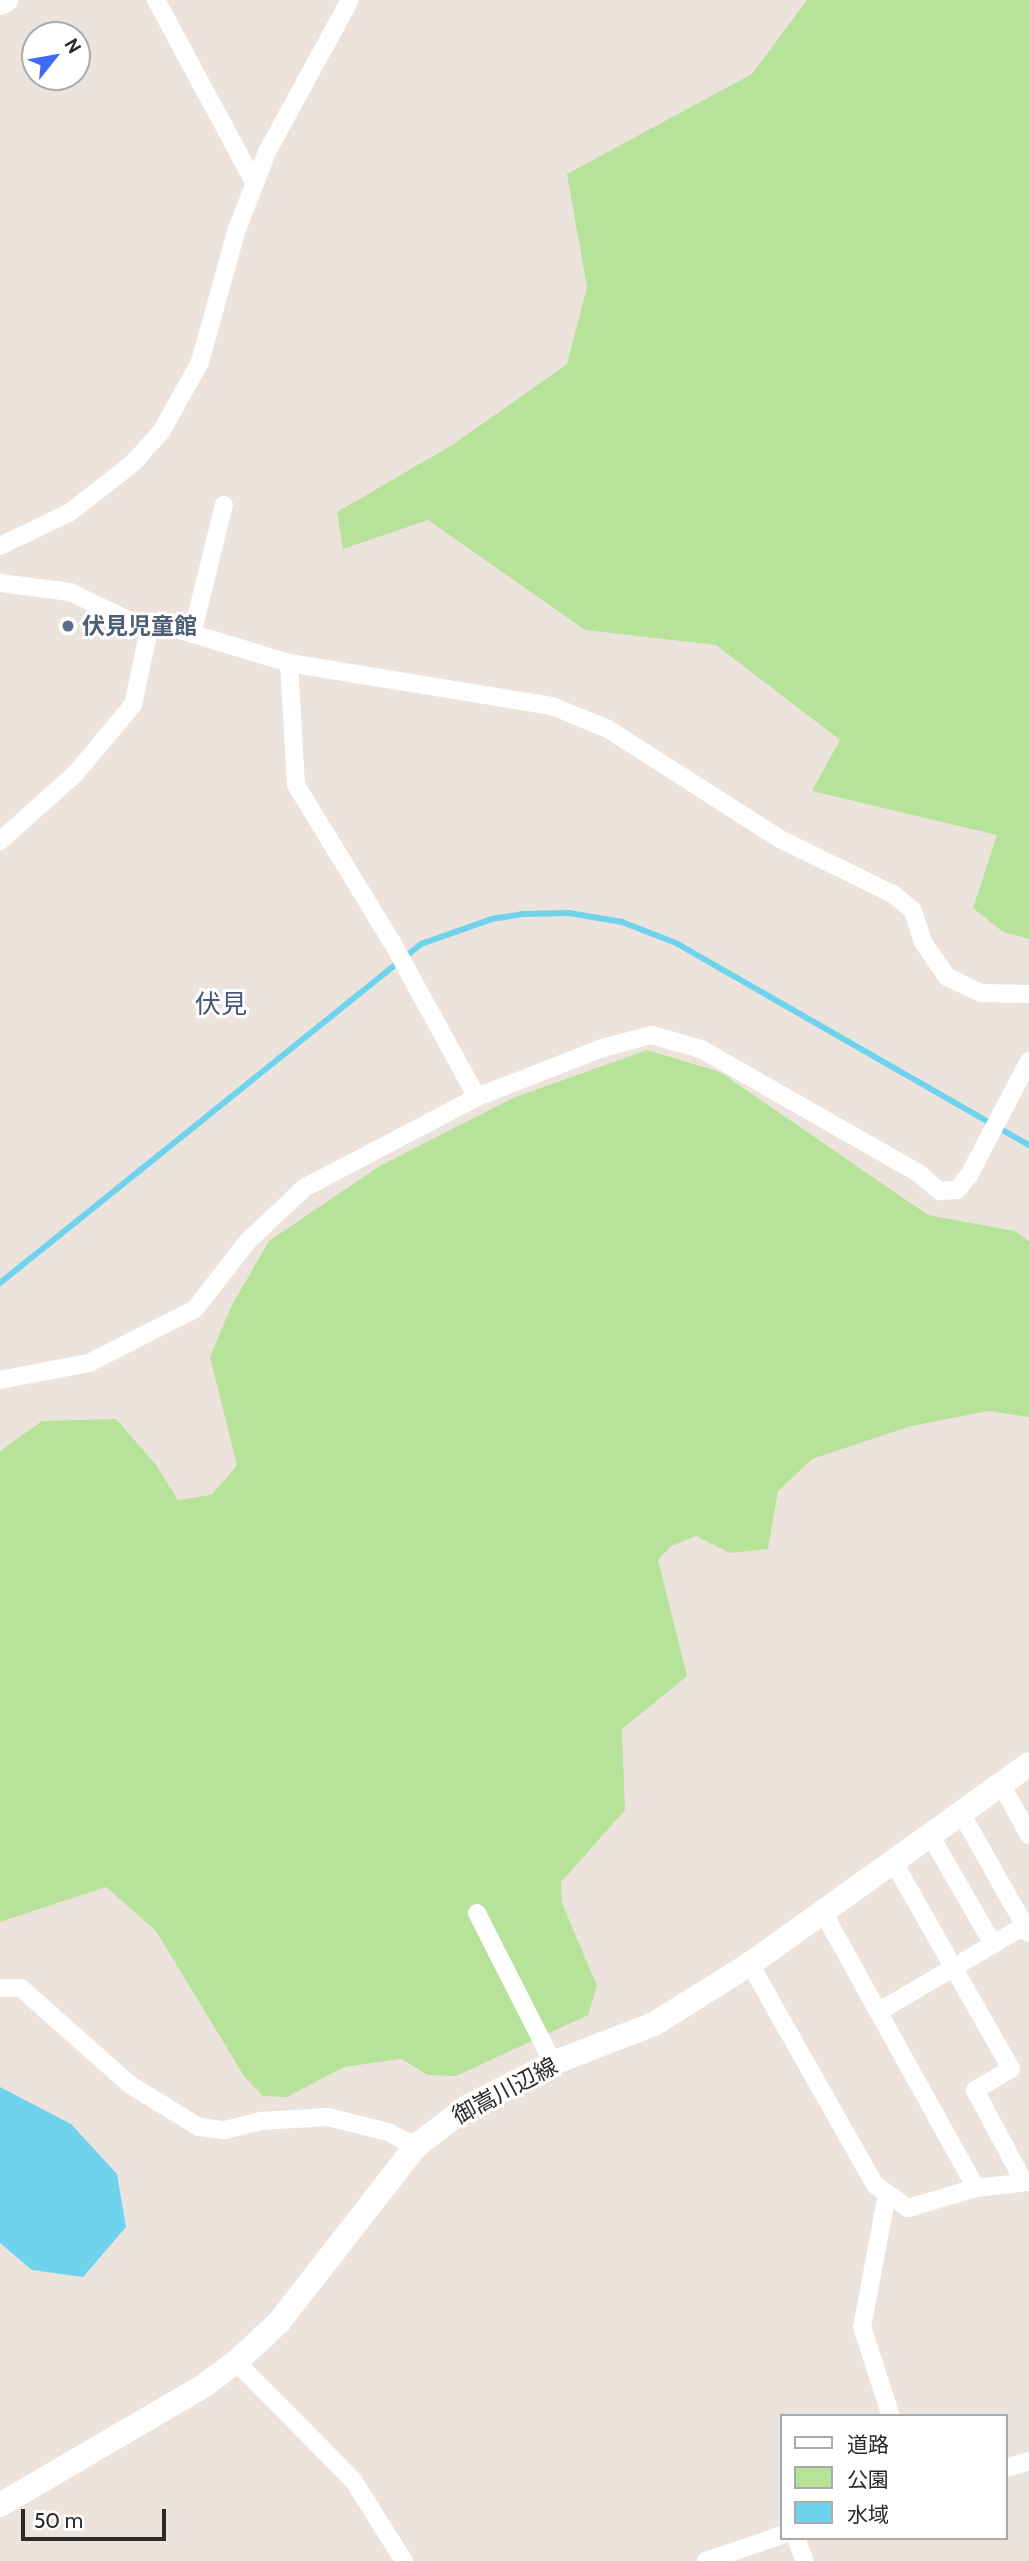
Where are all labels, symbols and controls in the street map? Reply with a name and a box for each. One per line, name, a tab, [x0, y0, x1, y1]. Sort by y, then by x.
north arrow	[21, 21, 91, 91]
text: N	[59, 34, 86, 58]
place label: 伏見児童館	[82, 612, 197, 640]
marker: 伏見児童館	[60, 618, 76, 634]
district label: 伏見	[195, 989, 247, 1021]
street label: 御嵩川辺線	[448, 2052, 562, 2130]
legend	[780, 2414, 1008, 2540]
text: 道路	[847, 2432, 889, 2457]
text: 公園	[847, 2467, 889, 2492]
scale bar	[24, 2494, 170, 2538]
text: 水域	[847, 2502, 889, 2527]
text: 50 m	[34, 2508, 83, 2533]

